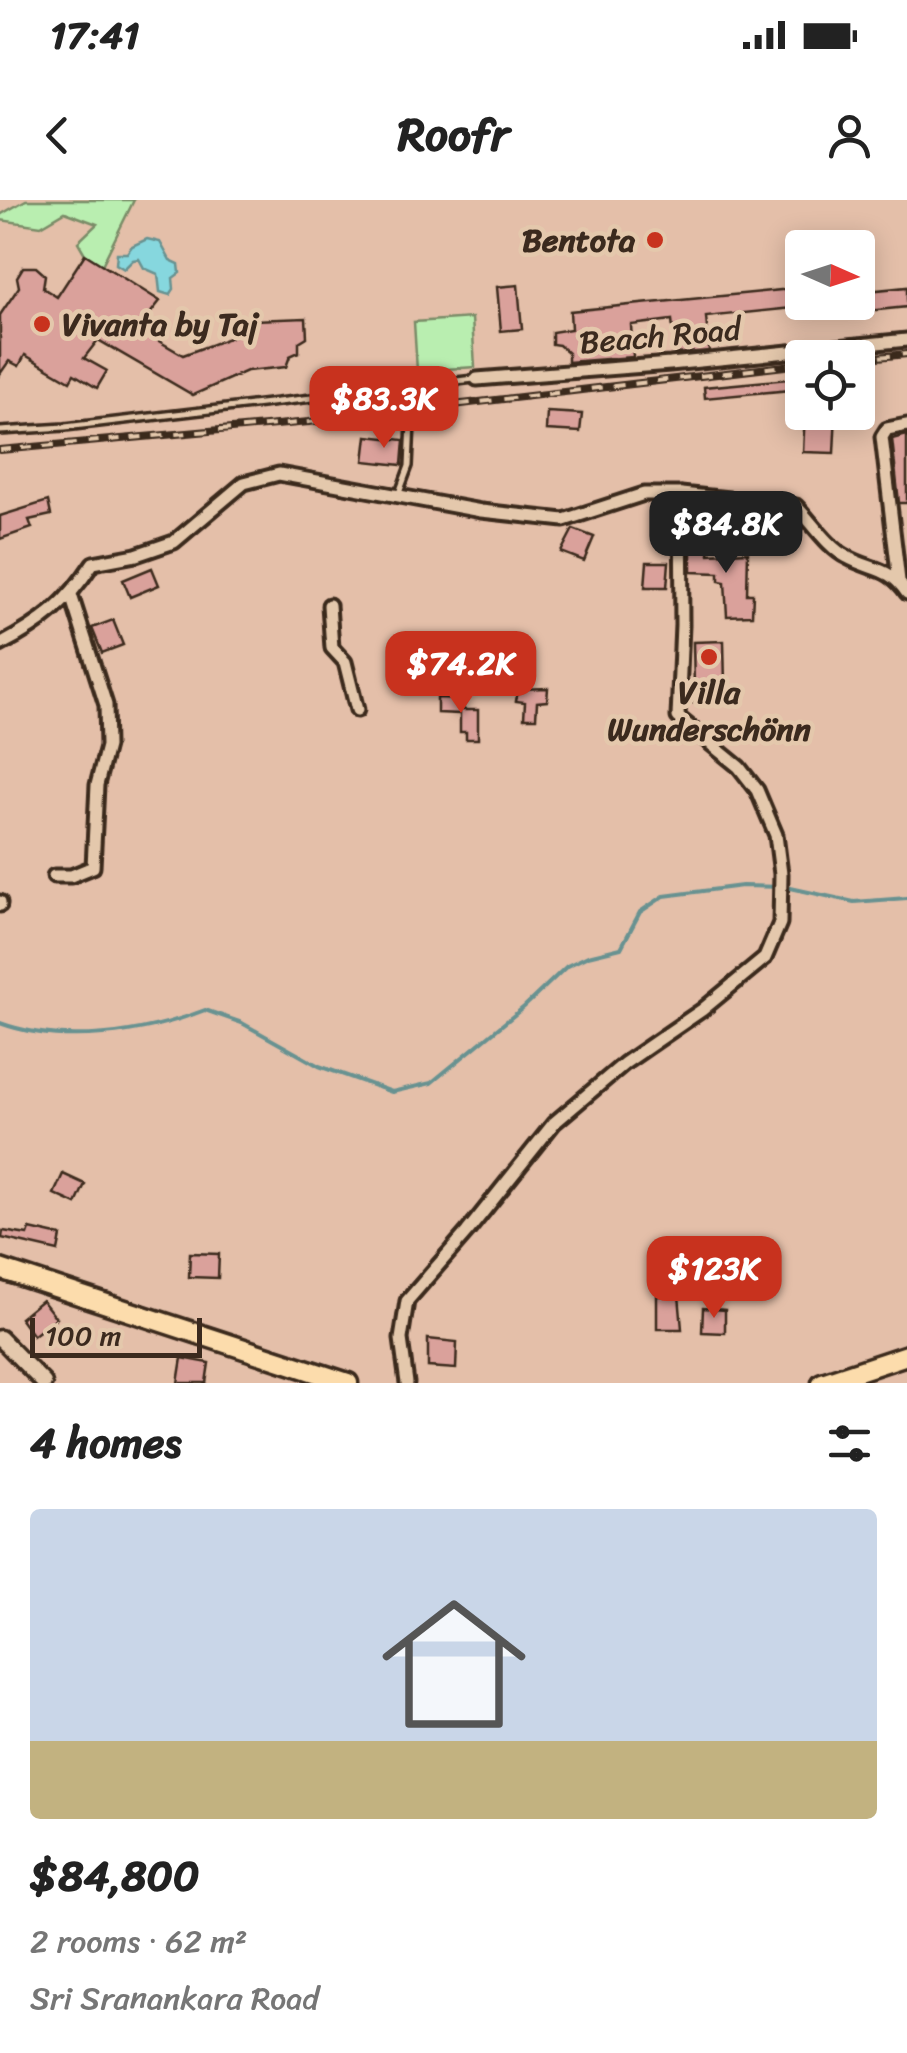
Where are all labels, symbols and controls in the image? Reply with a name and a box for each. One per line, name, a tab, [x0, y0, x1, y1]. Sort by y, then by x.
text: 17:41	[50, 2, 140, 69]
text: Roofr	[398, 95, 509, 175]
icon: back	[30, 108, 85, 163]
icon: person	[822, 108, 877, 163]
place label: Bentota	[522, 212, 636, 269]
marker: Bentota	[644, 229, 666, 251]
north arrow	[785, 230, 875, 320]
map controls	[785, 230, 875, 430]
place label: Vivanta by Taj	[62, 296, 260, 353]
street label: Beach Road	[577, 300, 745, 371]
marker: Vivanta by Taj	[31, 313, 53, 335]
button: locate	[785, 340, 875, 430]
pin: $83.3K	[303, 366, 465, 451]
text: $83.3K	[331, 370, 437, 427]
pin: $84.8K	[645, 491, 807, 576]
text: $84.8K	[671, 495, 781, 552]
pin: $74.2K	[380, 631, 542, 716]
text: $74.2K	[407, 635, 515, 692]
marker: Villa Wunderschönn	[698, 646, 720, 668]
place label: Villa Wunderschönn	[607, 664, 812, 758]
pin: $123K	[644, 1236, 784, 1321]
text: $123K	[669, 1240, 759, 1297]
text: 100 m	[45, 1311, 121, 1360]
scale bar	[30, 1313, 202, 1358]
text: 4 homes	[30, 1406, 182, 1480]
icon: filters	[822, 1416, 877, 1471]
icon: home	[364, 1574, 544, 1754]
text: $84,800	[30, 1839, 200, 1913]
text: 2 rooms · 62 m²	[30, 1913, 247, 1970]
text: Sri Sranankara Road	[30, 1970, 319, 2027]

